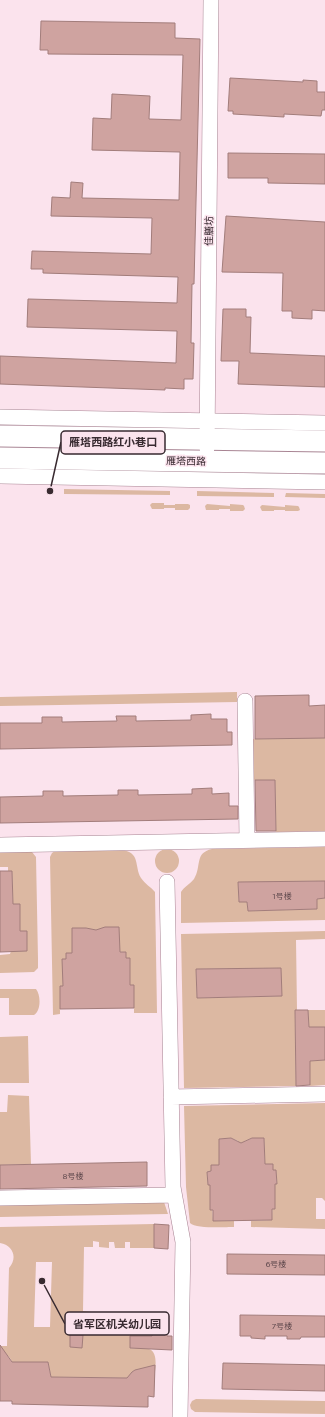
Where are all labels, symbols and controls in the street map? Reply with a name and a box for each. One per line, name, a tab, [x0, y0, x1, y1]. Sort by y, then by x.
street label: 佳膳坊	[202, 216, 216, 246]
callout: 雁塔西路红小巷口	[61, 431, 165, 454]
text: 雁塔西路红小巷口	[69, 436, 157, 449]
street label: 雁塔西路	[166, 454, 206, 468]
house number: 1号楼	[272, 891, 292, 901]
house number: 8号楼	[63, 1171, 83, 1181]
house number: 6号楼	[266, 1259, 286, 1269]
callout: 省军区机关幼儿园	[65, 1312, 169, 1335]
text: 省军区机关幼儿园	[73, 1318, 161, 1331]
house number: 7号楼	[272, 1321, 292, 1331]

